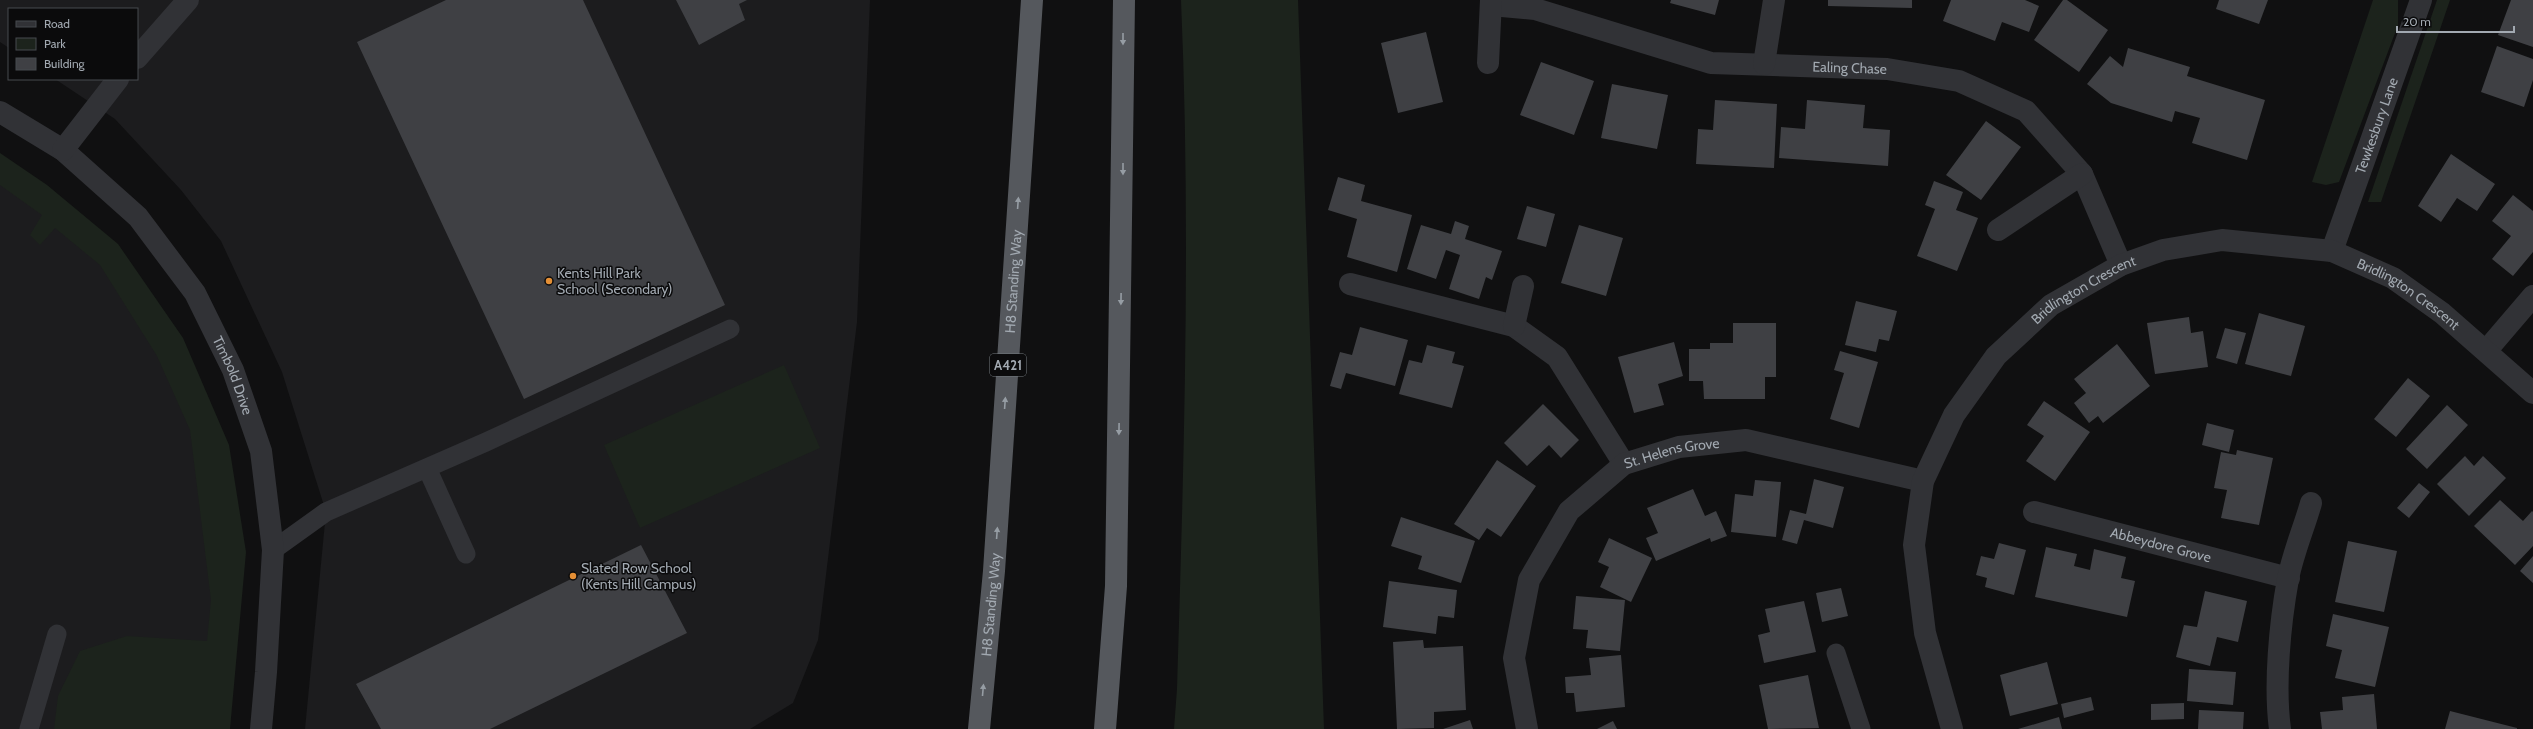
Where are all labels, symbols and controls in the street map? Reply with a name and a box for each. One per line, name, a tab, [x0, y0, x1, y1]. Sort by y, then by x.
legend	[8, 8, 138, 80]
scale bar	[2397, 8, 2514, 34]
text: 20 m	[2403, 14, 2431, 29]
text: Road	[44, 16, 70, 31]
one-way arrow	[1120, 33, 1127, 45]
text: Park	[44, 36, 66, 51]
text: Building	[44, 56, 86, 71]
street label: Ealing Chase	[1812, 57, 1887, 78]
street label: Tewkesbury Lane	[2351, 75, 2402, 176]
one-way arrow	[1120, 163, 1126, 176]
one-way arrow	[1015, 197, 1022, 210]
street label: H8 Standing Way	[1001, 229, 1026, 334]
street label: Bridlington Crescent	[2027, 251, 2138, 328]
street label: Bridlington Crescent	[2354, 254, 2464, 334]
place label: Kents Hill Park School (Secondary)	[557, 264, 672, 298]
marker: Kents Hill Park School (Secondary)	[544, 276, 554, 286]
one-way arrow	[1118, 293, 1124, 306]
street label: Timbold Drive	[209, 333, 257, 417]
road number: A421	[990, 354, 1026, 376]
one-way arrow	[1002, 397, 1009, 409]
one-way arrow	[1116, 423, 1122, 436]
street label: St. Helens Grove	[1622, 434, 1720, 473]
street label: Abbeydore Grove	[2109, 523, 2213, 566]
one-way arrow	[993, 527, 1000, 539]
street label: H8 Standing Way	[977, 552, 1004, 657]
place label: Slated Row School (Kents Hill Campus)	[581, 559, 696, 593]
marker: Slated Row School (Kents Hill Campus)	[568, 571, 578, 581]
one-way arrow	[980, 684, 986, 696]

